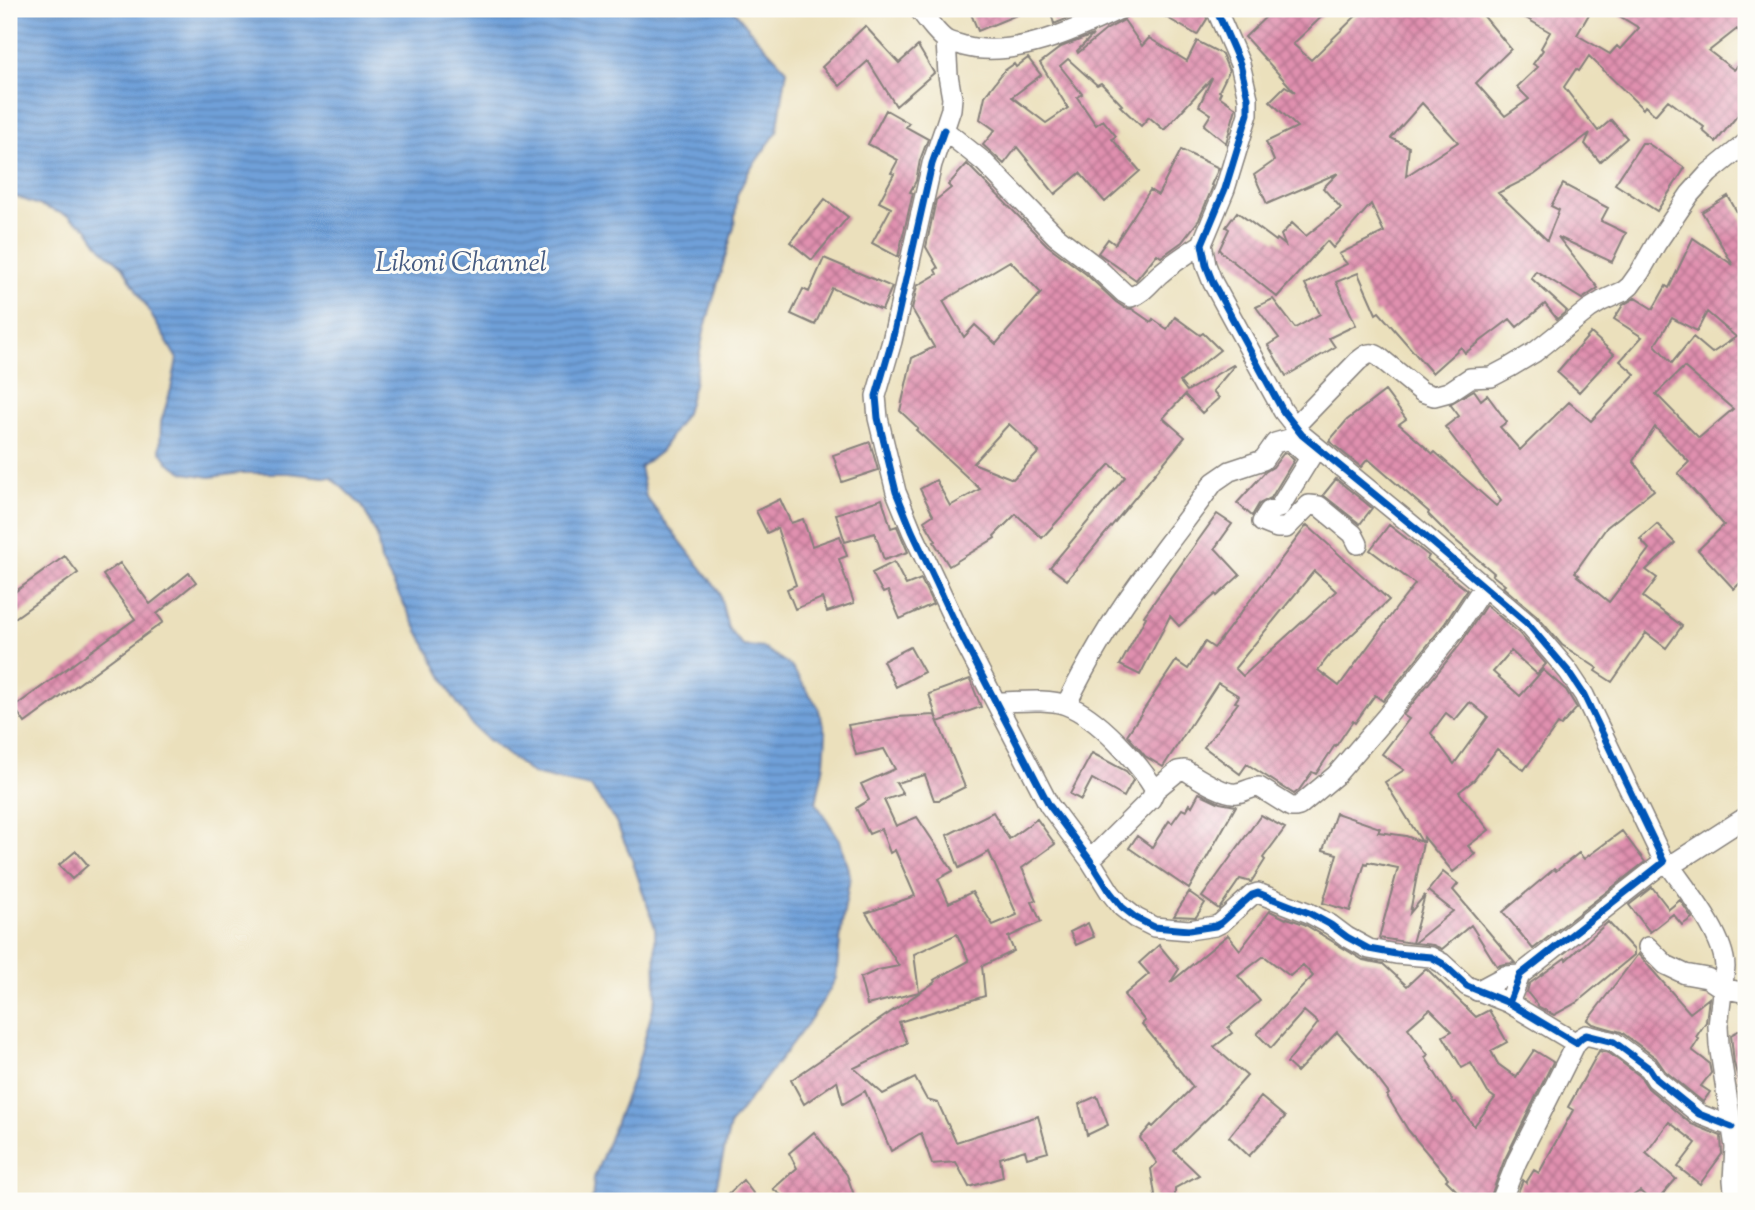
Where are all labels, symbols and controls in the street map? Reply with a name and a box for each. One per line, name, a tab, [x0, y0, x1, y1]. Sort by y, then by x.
water label: Likoni Channel	[375, 244, 547, 284]

